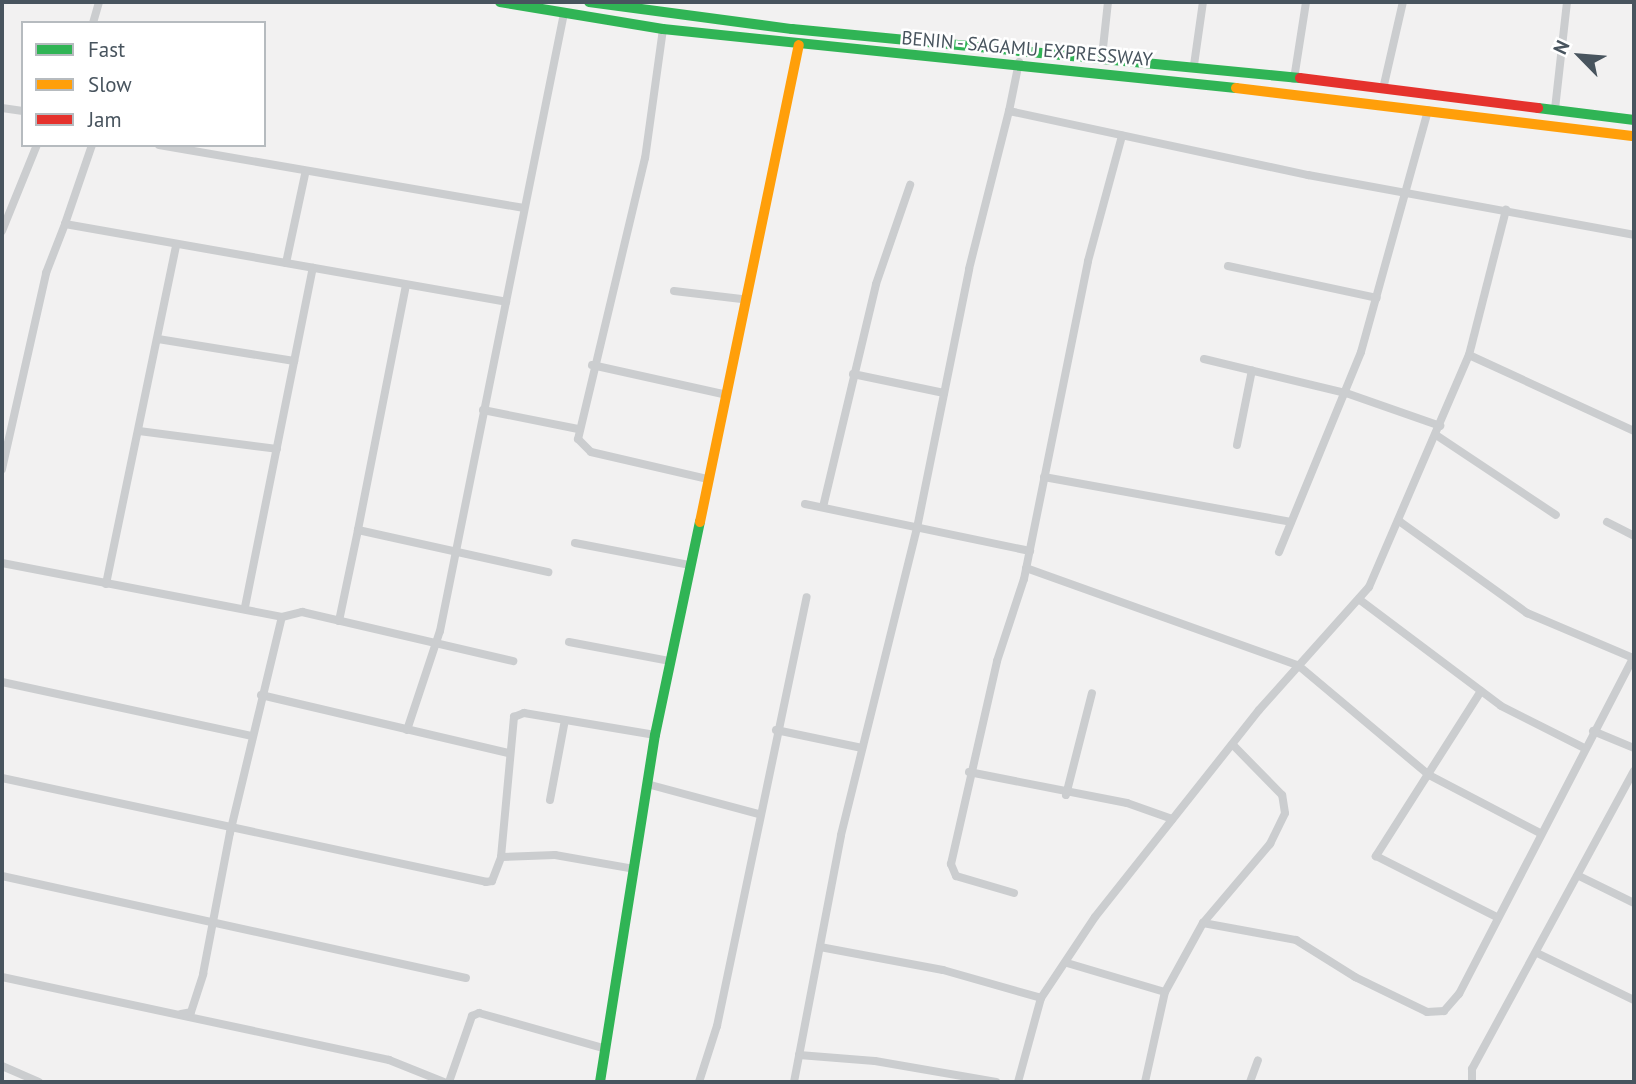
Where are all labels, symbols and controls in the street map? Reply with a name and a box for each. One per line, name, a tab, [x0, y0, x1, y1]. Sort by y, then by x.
legend	[21, 21, 266, 147]
north arrow	[1545, 21, 1615, 91]
street label: BENIN - SAGAMU EXPRESSWAY	[899, 27, 1155, 71]
text: Fast	[88, 36, 125, 63]
text: N	[1547, 36, 1574, 58]
text: Slow	[88, 71, 132, 98]
text: Jam	[88, 106, 122, 133]

